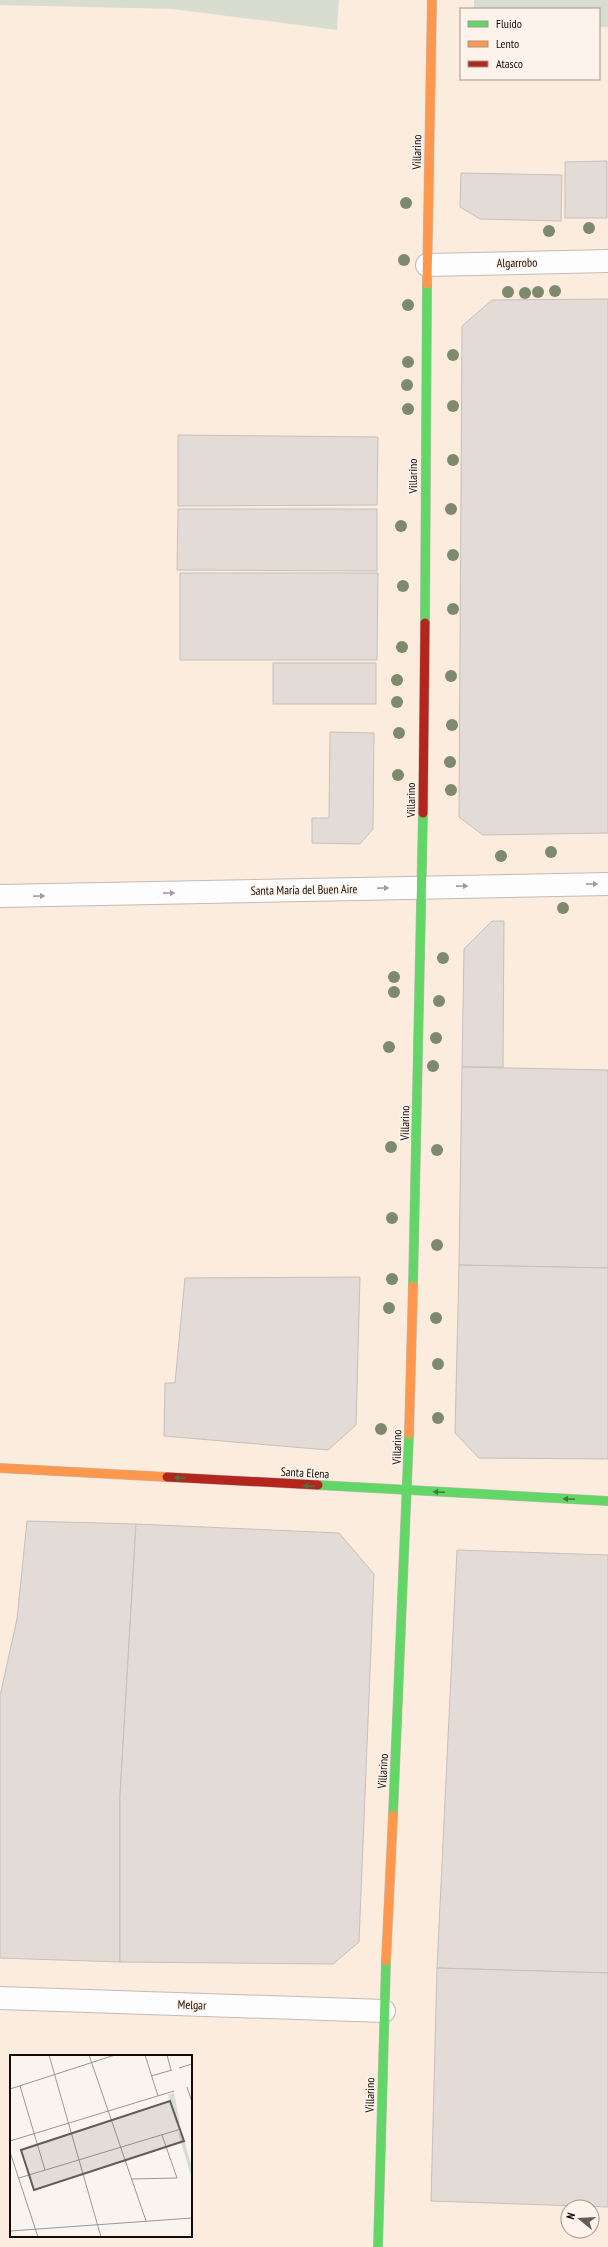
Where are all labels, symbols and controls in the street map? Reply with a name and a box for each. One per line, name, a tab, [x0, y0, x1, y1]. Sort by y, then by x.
legend	[460, 8, 600, 80]
text: Fluido	[496, 16, 522, 31]
text: Lento	[496, 36, 519, 51]
text: Atasco	[496, 56, 523, 71]
street label: Villarino	[409, 134, 424, 171]
street label: Algarrobo	[497, 255, 537, 270]
street label: Villarino	[405, 459, 420, 494]
street label: Villarino	[403, 783, 418, 818]
street label: Santa María del Buen Aire	[250, 881, 358, 898]
one-way arrow	[586, 881, 599, 887]
one-way arrow	[456, 883, 469, 889]
one-way arrow	[377, 885, 390, 891]
one-way arrow	[163, 889, 175, 896]
one-way arrow	[33, 892, 45, 899]
street label: Villarino	[397, 1105, 412, 1142]
street label: Villarino	[389, 1429, 404, 1466]
street label: Santa Elena	[280, 1464, 330, 1481]
one-way arrow	[174, 1475, 186, 1482]
one-way arrow	[303, 1482, 315, 1489]
one-way arrow	[433, 1489, 445, 1496]
one-way arrow	[563, 1495, 575, 1502]
street label: Villarino	[374, 1753, 391, 1790]
street label: Melgar	[177, 1997, 207, 2013]
inset map	[10, 2055, 192, 2237]
street label: Villarino	[362, 2077, 377, 2114]
north arrow	[560, 2199, 600, 2239]
text: N	[563, 2211, 578, 2221]

